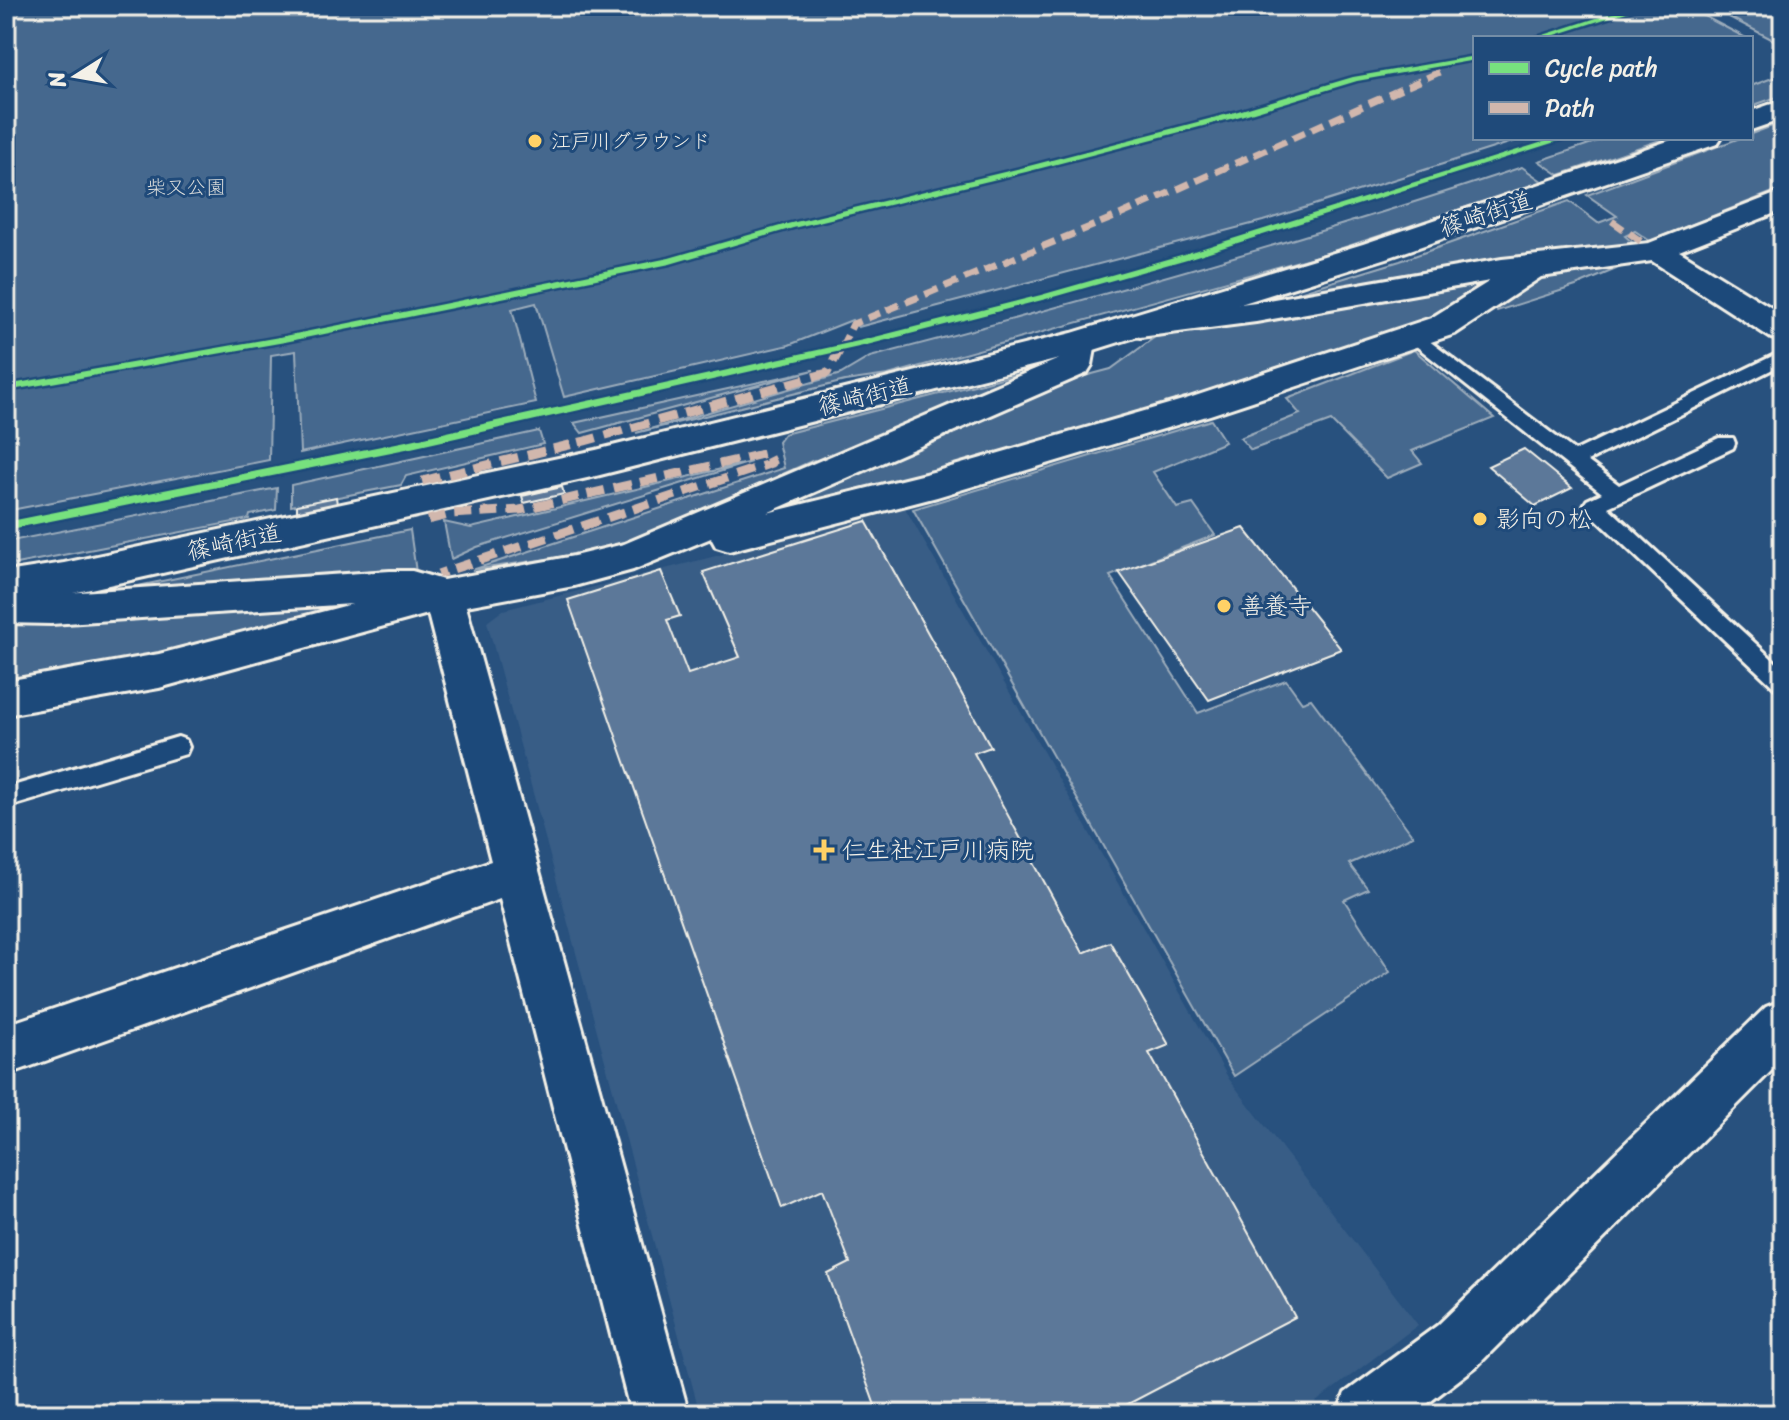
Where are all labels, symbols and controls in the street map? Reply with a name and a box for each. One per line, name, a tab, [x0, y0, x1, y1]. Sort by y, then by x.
north arrow	[36, 36, 116, 116]
legend	[1473, 36, 1753, 140]
text: Cycle path	[1545, 47, 1658, 89]
text: N	[36, 68, 78, 92]
text: Path	[1545, 87, 1595, 129]
place label: 江戸川グラウンド	[551, 124, 711, 159]
marker: 江戸川グラウンド	[526, 132, 544, 150]
park label: 柴又公園	[146, 170, 226, 205]
street label: 篠崎街道	[1434, 179, 1538, 249]
street label: 篠崎街道	[813, 364, 917, 428]
place label: 影向の松	[1496, 498, 1592, 540]
marker: 影向の松	[1471, 510, 1489, 528]
street label: 篠崎街道	[183, 511, 285, 573]
place label: 善養寺	[1240, 585, 1312, 627]
marker: 善養寺	[1215, 597, 1233, 615]
place label: 仁生社江戸川病院	[842, 829, 1034, 871]
marker: 仁生社江戸川病院	[813, 839, 835, 861]

